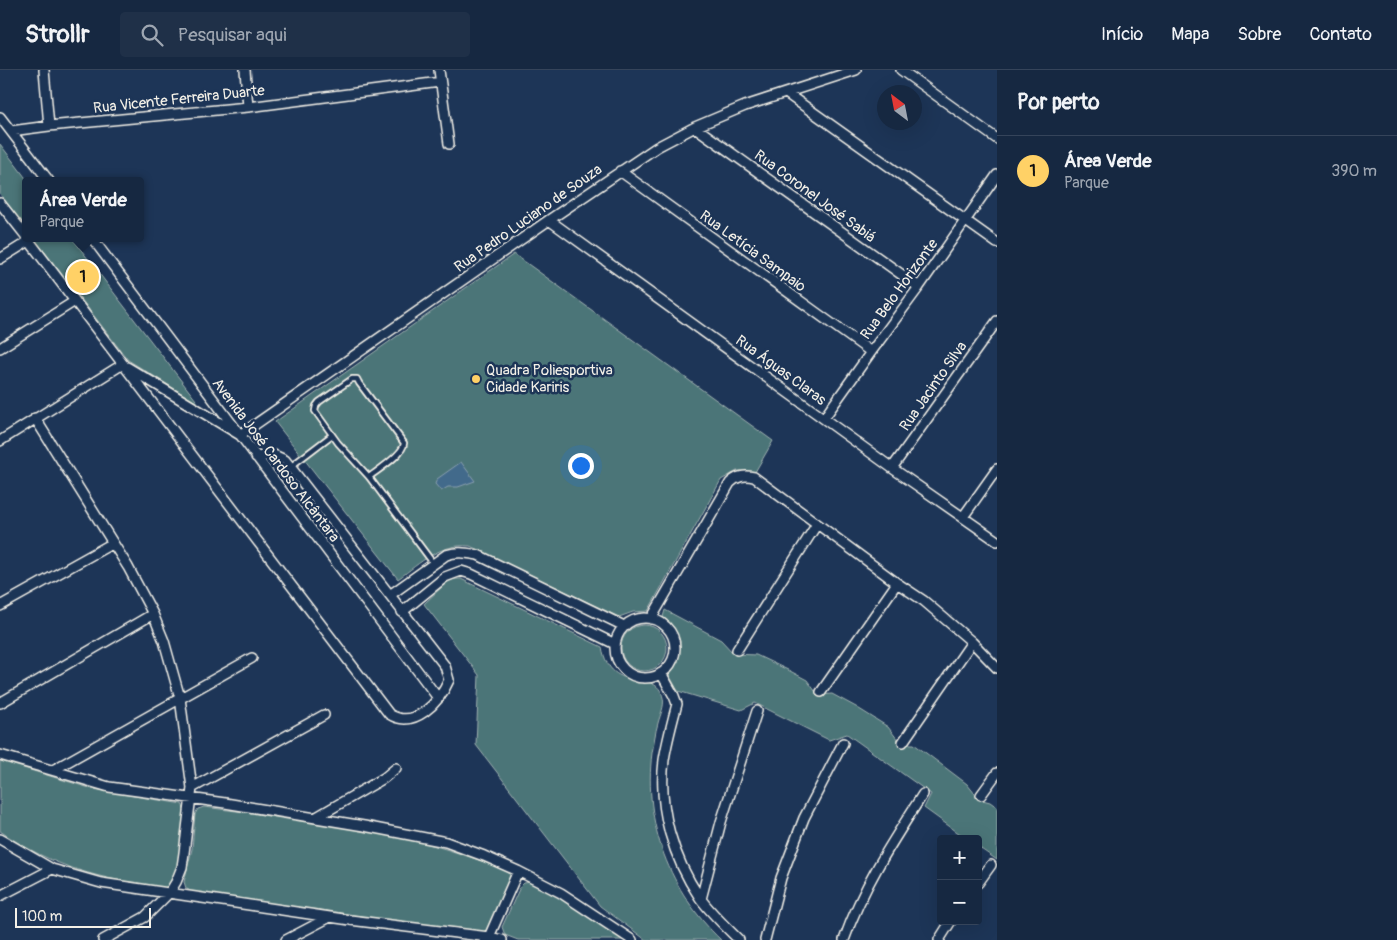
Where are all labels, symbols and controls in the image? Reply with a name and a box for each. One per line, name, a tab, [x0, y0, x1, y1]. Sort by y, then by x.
search box	[120, 12, 470, 57]
text: Strollr	[25, 20, 90, 49]
icon: search	[138, 21, 166, 49]
text: Pesquisar aqui	[178, 23, 287, 47]
text: Início	[1101, 23, 1143, 46]
text: Mapa	[1171, 23, 1209, 46]
text: Sobre	[1237, 23, 1281, 46]
text: Contato	[1309, 23, 1372, 46]
street label: Rua Vicente Ferreira Duarte	[92, 81, 266, 118]
north arrow	[877, 85, 922, 130]
text: Por perto	[1017, 89, 1099, 116]
street label: Rua Coronel José Sabiá	[750, 146, 879, 247]
text: Área Verde	[1064, 149, 1152, 173]
street label: Rua Pedro Luciano de Souza	[451, 160, 606, 277]
text: 1	[1030, 161, 1036, 181]
text: 390 m	[1331, 161, 1377, 181]
text: Parque	[1064, 173, 1109, 193]
popup	[22, 177, 144, 242]
text: Área Verde	[39, 188, 127, 212]
street label: Rua Letícia Sampaio	[696, 206, 810, 296]
text: Parque	[39, 212, 84, 232]
street label: Rua Belo Horizonte	[856, 235, 943, 344]
pin: 1	[67, 258, 99, 296]
street label: Rua Águas Claras	[732, 331, 830, 410]
street label: Rua Jacinto Silva	[895, 338, 971, 435]
place label: Quadra Poliesportiva Cidade Kariris	[486, 361, 613, 397]
marker: Quadra Poliesportiva Cidade Kariris	[470, 373, 482, 385]
street label: Avenida José Cardoso Alcântara	[208, 374, 344, 546]
your location	[568, 453, 594, 479]
map controls	[937, 835, 982, 925]
button: +	[937, 835, 982, 880]
button: −	[937, 880, 982, 925]
scale bar	[15, 905, 151, 928]
text: 100 m	[22, 908, 62, 925]

